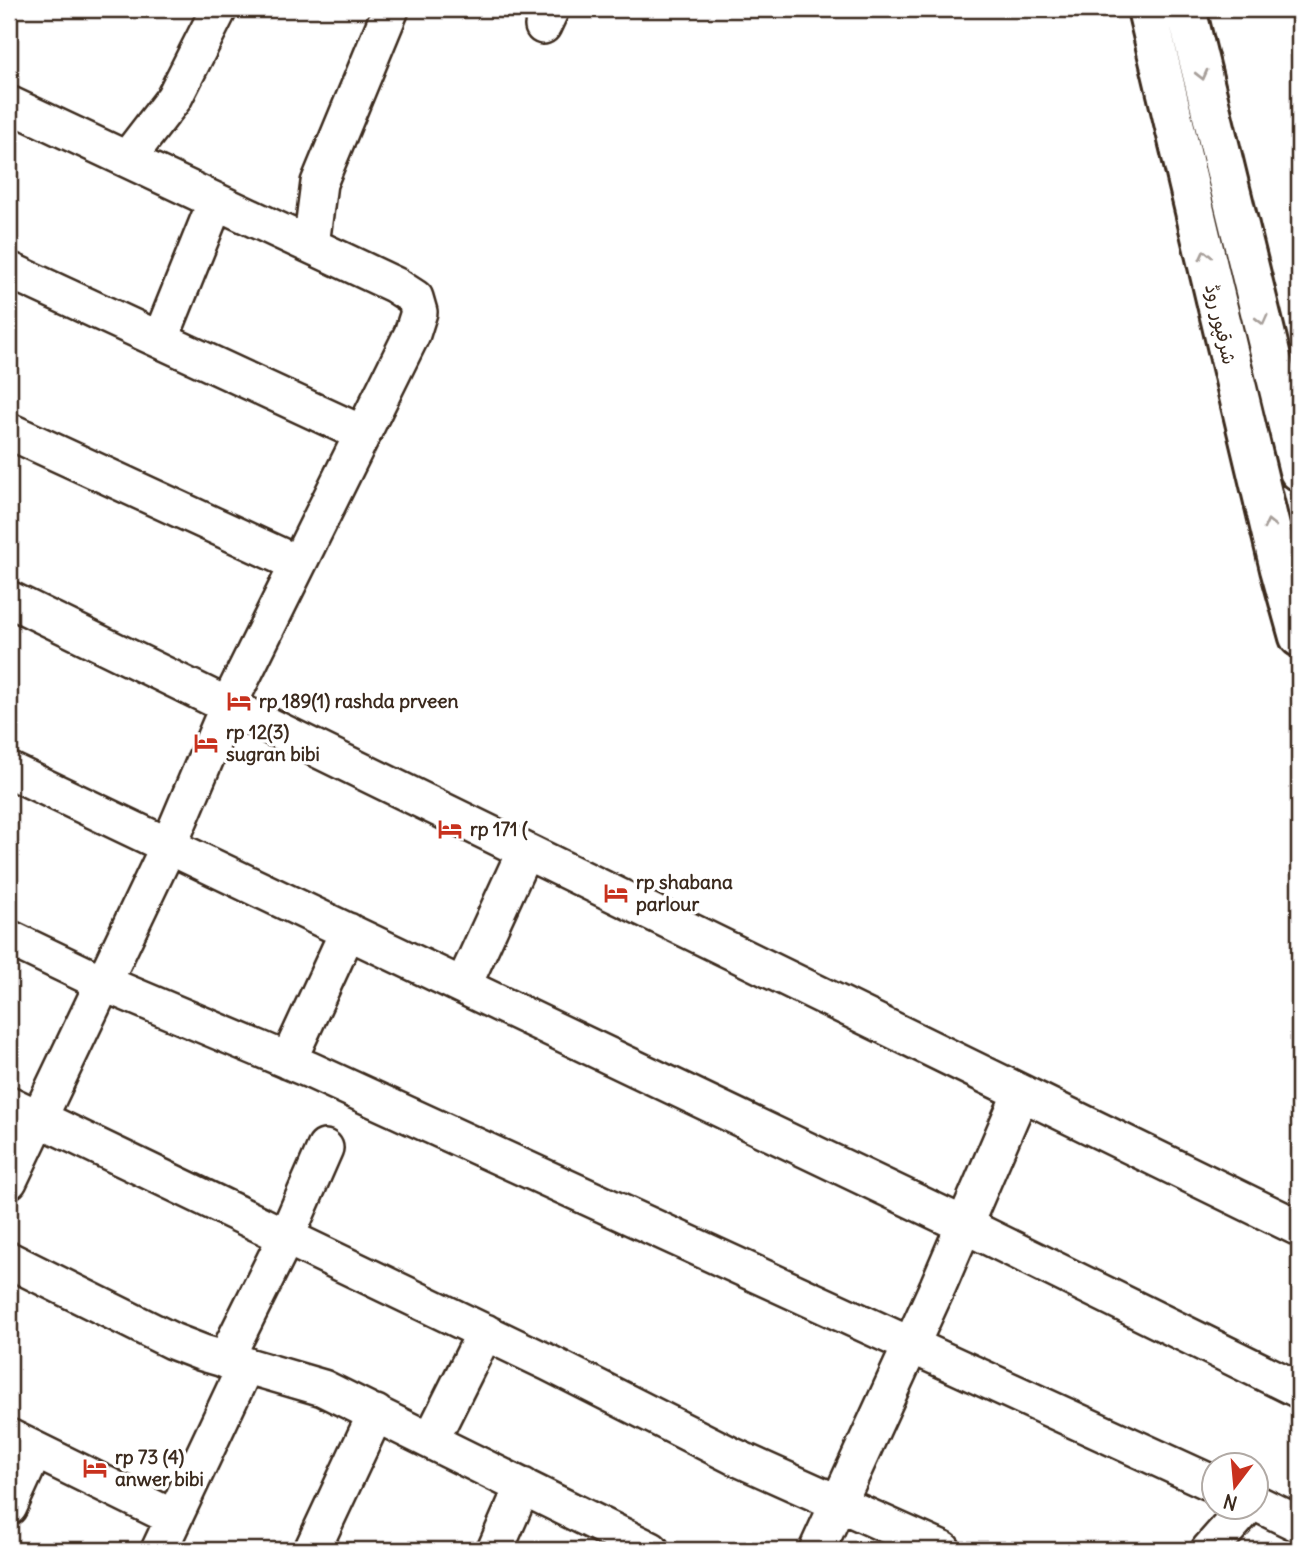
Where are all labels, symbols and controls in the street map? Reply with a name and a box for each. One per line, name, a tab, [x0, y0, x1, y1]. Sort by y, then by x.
one-way arrow	[1194, 69, 1208, 81]
one-way arrow	[1199, 249, 1213, 261]
street label: شرقپور روڈ	[1199, 281, 1242, 367]
one-way arrow	[1254, 314, 1268, 326]
one-way arrow	[1263, 518, 1277, 530]
hotel icon: rp 189(1) rashda prveen	[225, 687, 253, 715]
place label: rp 189(1) rashda prveen	[259, 689, 459, 713]
place label: rp 12(3) sugran bibi	[226, 720, 320, 766]
hotel icon: rp 12(3) sugran bibi	[192, 729, 220, 757]
hotel icon: rp 171 (	[436, 815, 464, 843]
place label: rp 171 (	[470, 817, 528, 841]
place label: rp shabana parlour	[636, 870, 733, 916]
hotel icon: rp shabana parlour	[602, 879, 630, 907]
place label: rp 73 (4) anwer bibi	[115, 1445, 204, 1491]
north arrow	[1200, 1450, 1270, 1520]
hotel icon: rp 73 (4) anwer bibi	[81, 1454, 109, 1482]
text: N	[1221, 1489, 1240, 1516]

